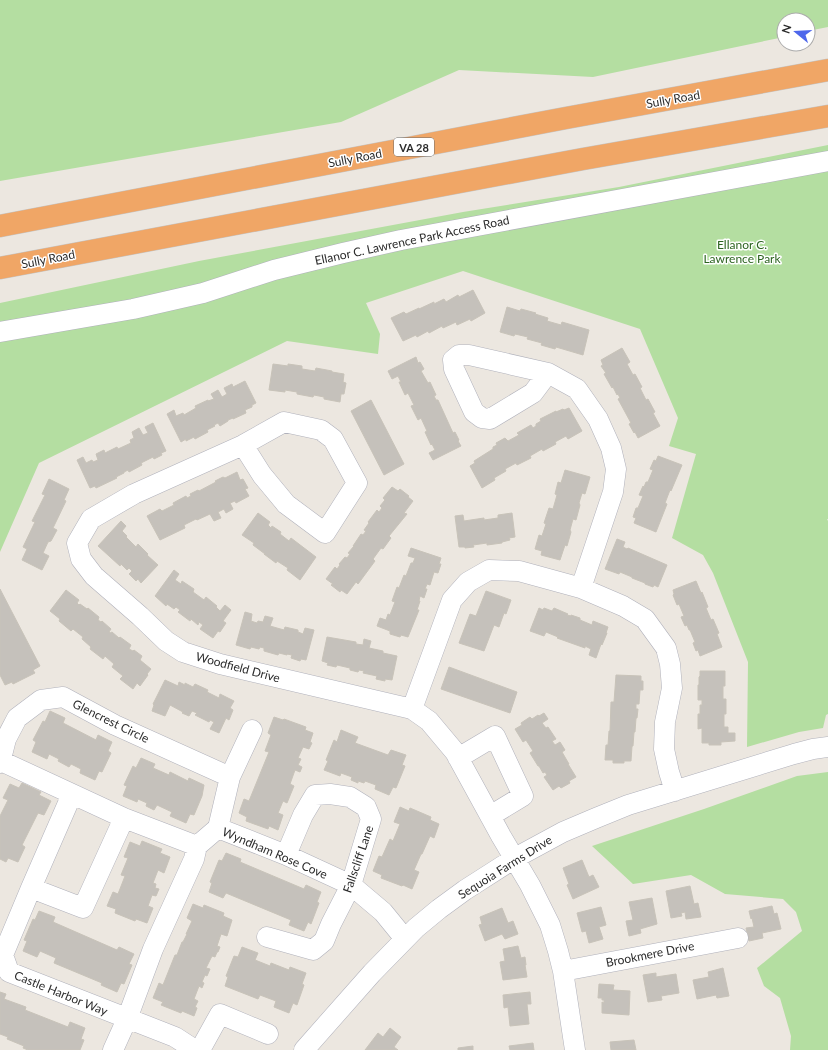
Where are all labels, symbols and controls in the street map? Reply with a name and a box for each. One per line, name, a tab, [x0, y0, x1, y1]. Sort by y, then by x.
north arrow	[776, 12, 816, 52]
text: N	[779, 23, 794, 35]
street label: Sully Road	[645, 87, 701, 111]
road number: VA 28	[394, 138, 434, 156]
street label: Sully Road	[327, 145, 383, 171]
street label: Ellanor C. Lawrence Park Access Road	[313, 212, 511, 268]
park label: Ellanor C. Lawrence Park	[703, 237, 781, 266]
street label: Sully Road	[20, 246, 76, 272]
street label: Woodfield Drive	[194, 649, 282, 685]
street label: Glencrest Circle	[70, 696, 152, 746]
street label: Fallscliff Lane	[339, 823, 377, 895]
street label: Wyndham Rose Cove	[220, 824, 330, 882]
street label: Sequoia Farms Drive	[455, 832, 555, 902]
street label: Brookmere Drive	[604, 938, 696, 970]
street label: Castle Harbor Way	[12, 967, 111, 1019]

